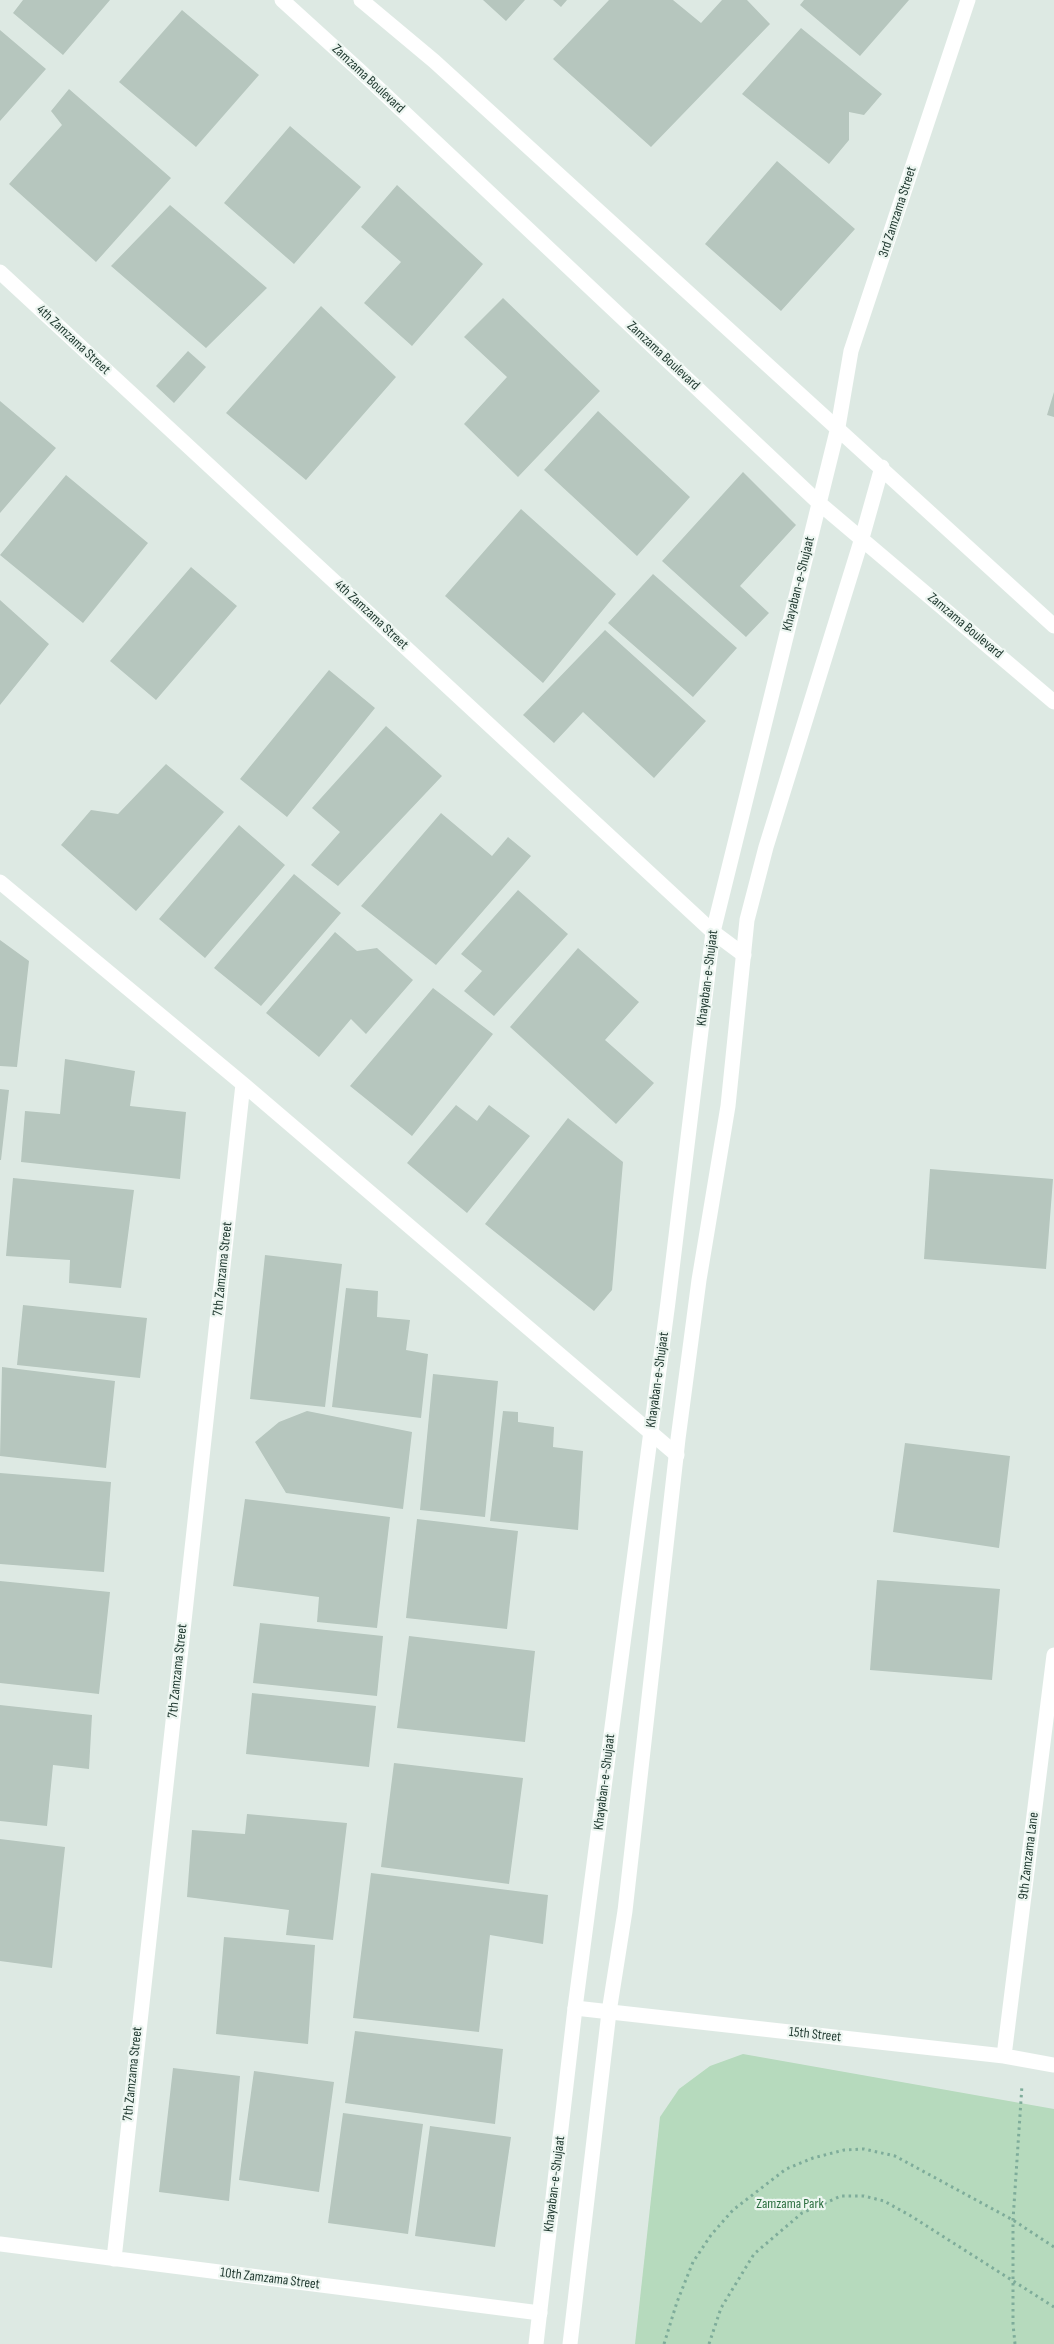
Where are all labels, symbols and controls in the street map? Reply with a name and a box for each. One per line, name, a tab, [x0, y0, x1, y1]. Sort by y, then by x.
street label: Zamzama Boulevard	[328, 41, 408, 117]
street label: 3rd Zamzama Street	[875, 165, 921, 259]
street label: 4th Zamzama Street	[33, 301, 113, 379]
street label: Zamzama Boulevard	[623, 318, 703, 394]
street label: Khayaban-e-Shujaat	[779, 535, 819, 633]
street label: 4th Zamzama Street	[331, 576, 411, 654]
street label: Zamzama Boulevard	[924, 590, 1006, 662]
street label: Khayaban-e-Shujaat	[694, 929, 722, 1027]
street label: 7th Zamzama Street	[210, 1221, 236, 1317]
street label: Khayaban-e-Shujaat	[643, 1331, 673, 1429]
street label: 7th Zamzama Street	[165, 1623, 191, 1719]
street label: Khayaban-e-Shujaat	[591, 1733, 619, 1831]
street label: 9th Zamzama Lane	[1015, 1811, 1043, 1901]
street label: 15th Street	[788, 2024, 842, 2046]
street label: 7th Zamzama Street	[120, 2026, 146, 2122]
street label: Khayaban-e-Shujaat	[541, 2135, 569, 2233]
park label: Zamzama Park	[756, 2196, 824, 2212]
street label: 10th Zamzama Street	[219, 2265, 321, 2293]

